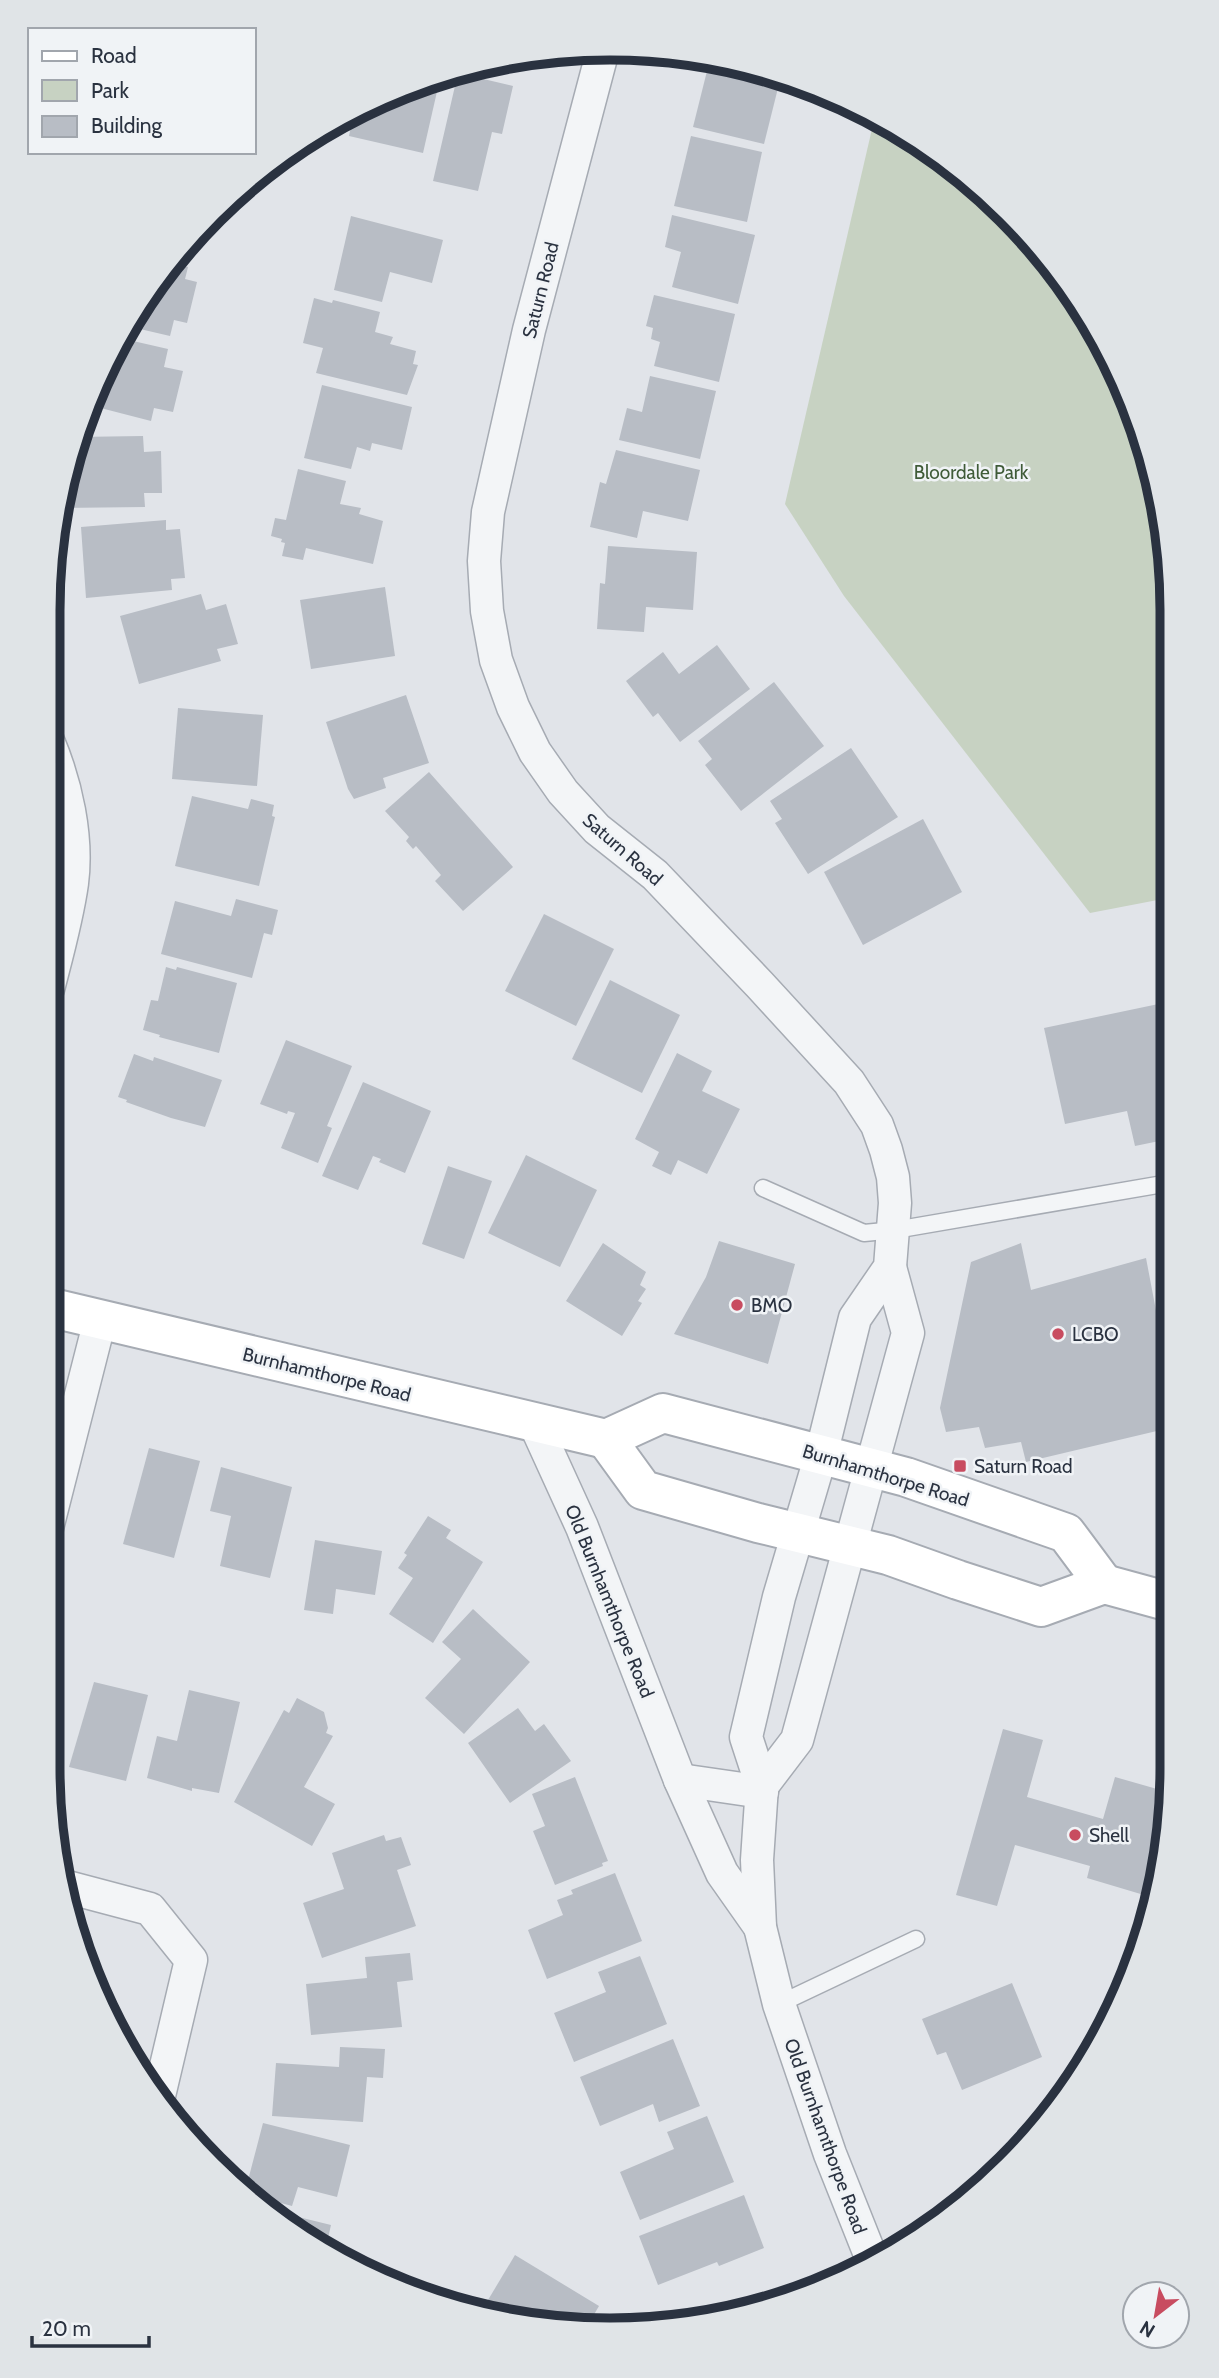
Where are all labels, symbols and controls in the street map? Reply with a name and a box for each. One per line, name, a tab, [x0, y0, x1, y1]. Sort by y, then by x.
legend	[28, 28, 256, 154]
text: Road	[91, 43, 137, 68]
text: Park	[91, 78, 129, 103]
text: Building	[91, 113, 163, 138]
street label: Saturn Road	[517, 240, 564, 341]
park label: Bloordale Park	[914, 461, 1029, 484]
street label: Saturn Road	[578, 808, 667, 890]
place label: BMO	[751, 1294, 792, 1317]
marker: BMO	[729, 1297, 745, 1313]
place label: LCBO	[1072, 1323, 1119, 1346]
marker: LCBO	[1050, 1326, 1066, 1342]
street label: Burnhamthorpe Road	[240, 1342, 413, 1407]
street label: Burnhamthorpe Road	[800, 1439, 972, 1512]
place label: Saturn Road	[974, 1455, 1073, 1478]
marker: Saturn Road	[952, 1458, 968, 1474]
street label: Old Burnhamthorpe Road	[560, 1501, 659, 1701]
place label: Shell	[1089, 1824, 1129, 1847]
marker: Shell	[1067, 1827, 1083, 1843]
street label: Old Burnhamthorpe Road	[779, 2035, 872, 2237]
north arrow	[1121, 2280, 1191, 2350]
scale bar	[32, 2304, 149, 2348]
text: 20 m	[42, 2316, 91, 2341]
text: N	[1136, 2316, 1159, 2342]

